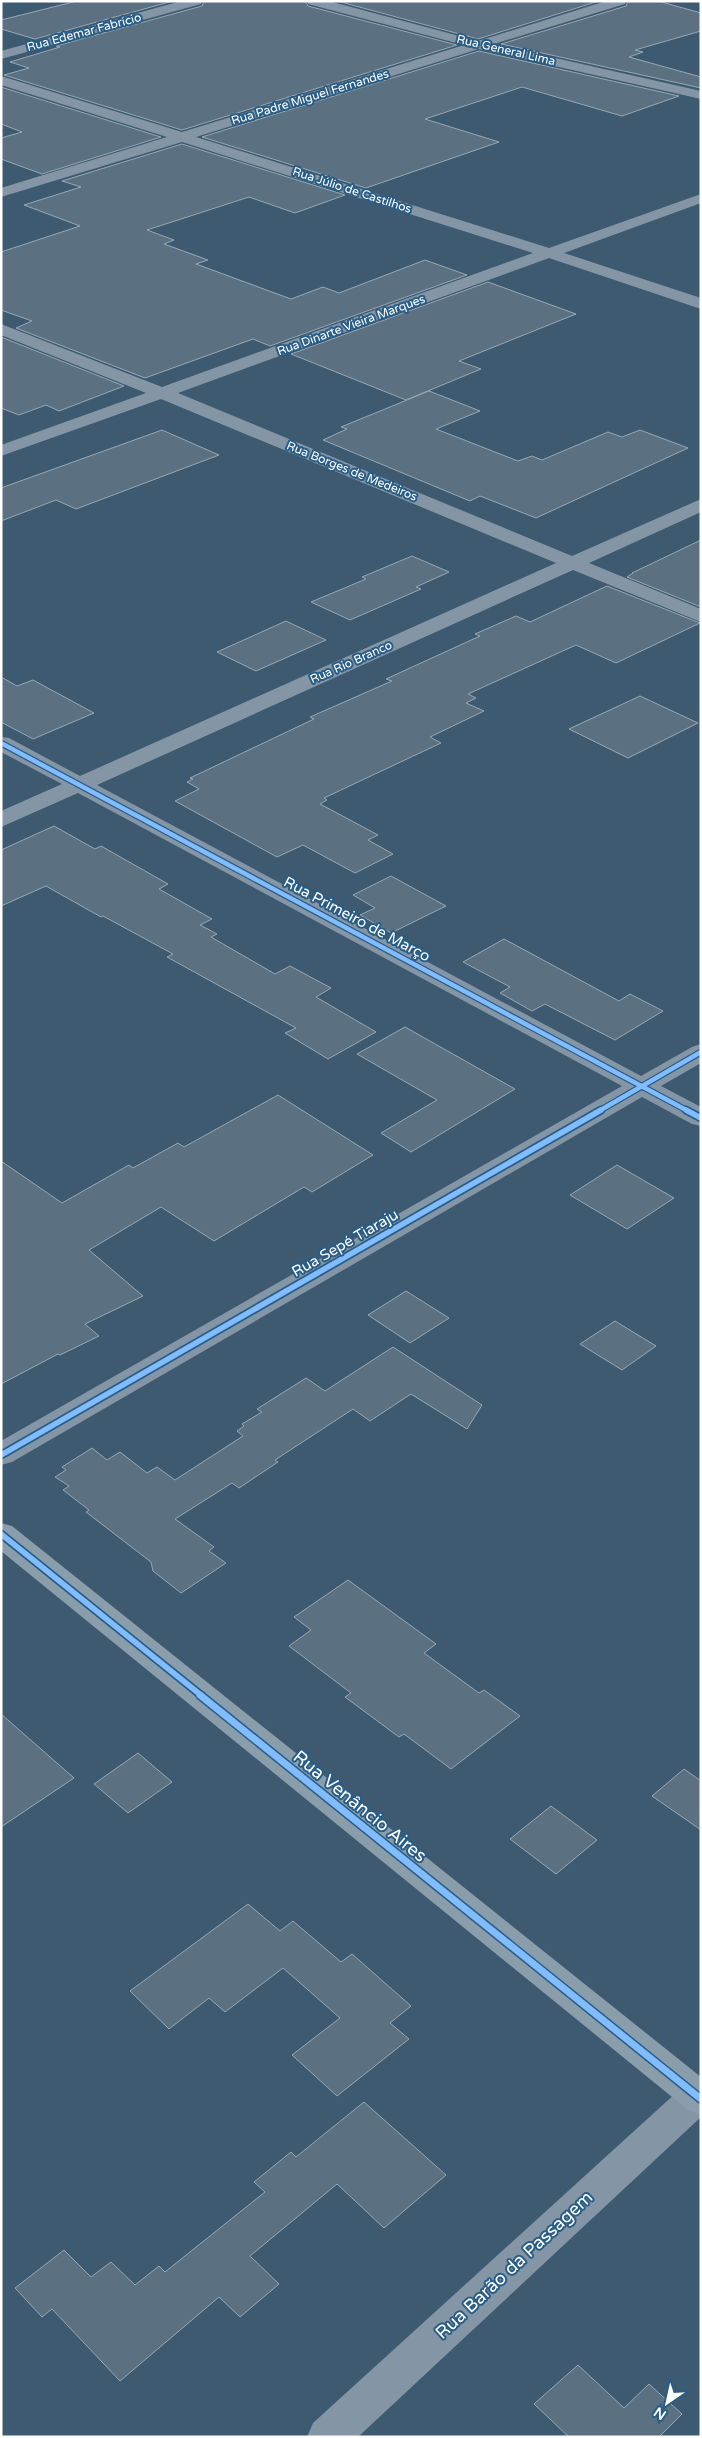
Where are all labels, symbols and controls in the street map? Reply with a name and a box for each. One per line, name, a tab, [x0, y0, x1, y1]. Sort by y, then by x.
street label: Rua Edemar Fabrício	[25, 10, 143, 54]
street label: Rua General Lima	[455, 32, 557, 68]
street label: Rua Padre Miguel Fernandes	[230, 66, 391, 128]
street label: Rua Júlio de Castilhos	[291, 164, 413, 216]
street label: Rua Dinarte Vieira Marques	[275, 292, 427, 358]
street label: Rua Borges de Medeiros	[285, 438, 419, 504]
street label: Rua Rio Branco	[308, 638, 394, 686]
street label: Rua Primeiro de Março	[281, 873, 433, 965]
street label: Rua Sepé Tiaraju	[289, 1205, 401, 1281]
street label: Rua Venâncio Aires	[289, 1745, 431, 1867]
street label: Rua Barão da Passagem	[431, 2186, 597, 2344]
north arrow	[642, 2378, 692, 2428]
text: N	[651, 2403, 669, 2424]

